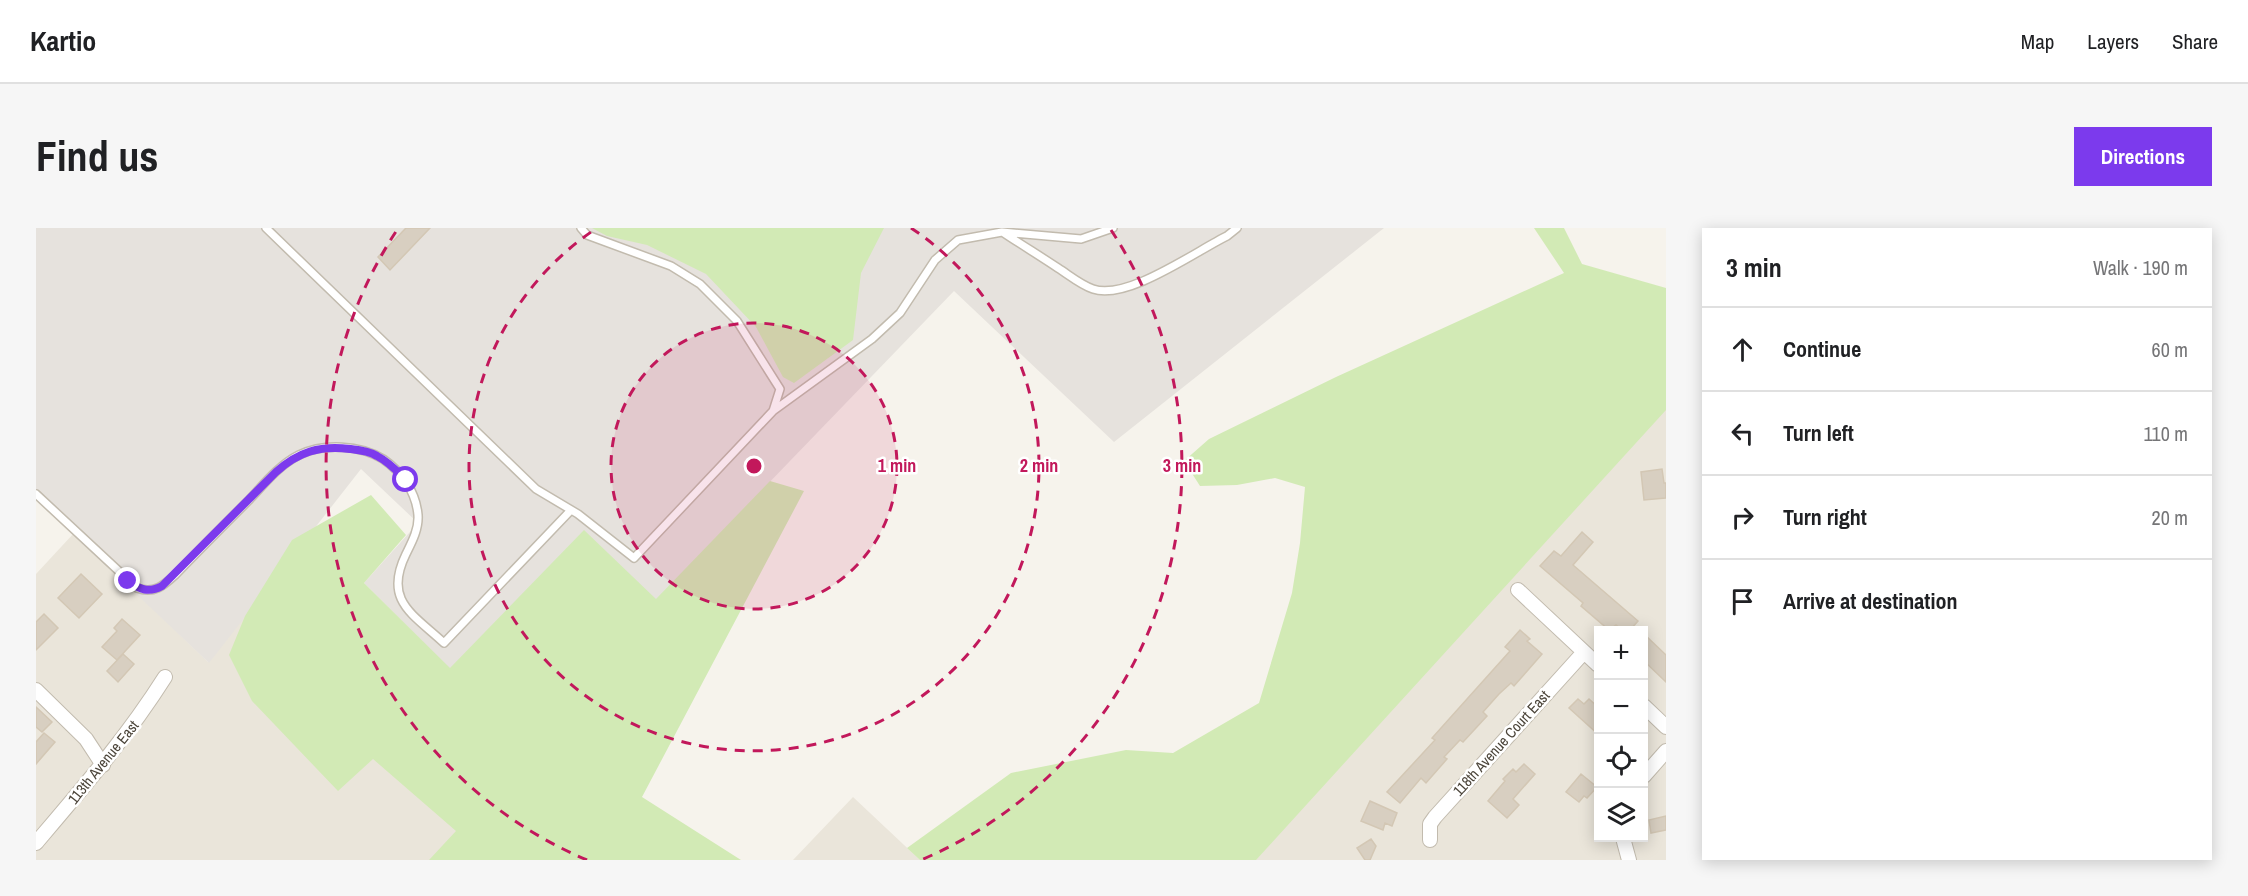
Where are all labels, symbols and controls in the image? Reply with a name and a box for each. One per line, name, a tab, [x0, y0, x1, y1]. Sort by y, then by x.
text: Kartio	[30, 22, 96, 60]
text: Map	[2021, 27, 2054, 56]
text: Layers	[2087, 27, 2139, 56]
text: Share	[2172, 27, 2218, 56]
button: Directions	[2074, 127, 2212, 186]
text: Find us	[36, 128, 158, 184]
text: 3 min	[1726, 250, 1782, 285]
text: Walk · 190 m	[2093, 254, 2188, 281]
icon: ahead	[1726, 333, 1759, 366]
text: Continue	[1783, 334, 1861, 364]
text: 60 m	[2152, 336, 2188, 363]
icon: left	[1726, 417, 1759, 450]
text: Turn left	[1783, 418, 1854, 448]
text: 110 m	[2144, 420, 2188, 447]
text: 1 min	[878, 453, 916, 478]
text: 2 min	[1020, 453, 1058, 478]
text: 3 min	[1163, 453, 1201, 478]
centre of rings	[744, 456, 764, 476]
route start	[392, 466, 418, 492]
icon: right	[1726, 501, 1759, 534]
text: Turn right	[1783, 502, 1867, 532]
text: 20 m	[2152, 504, 2188, 531]
route end	[114, 567, 140, 593]
icon: arrive	[1726, 585, 1759, 618]
text: Arrive at destination	[1783, 586, 1957, 616]
map controls	[1594, 626, 1648, 842]
button: +	[1594, 626, 1648, 680]
button: −	[1594, 680, 1648, 734]
street label: 118th Avenue Court East	[1448, 685, 1555, 800]
street label: 113th Avenue East	[63, 715, 144, 808]
button: locate	[1594, 734, 1648, 788]
button: layers	[1594, 788, 1648, 842]

